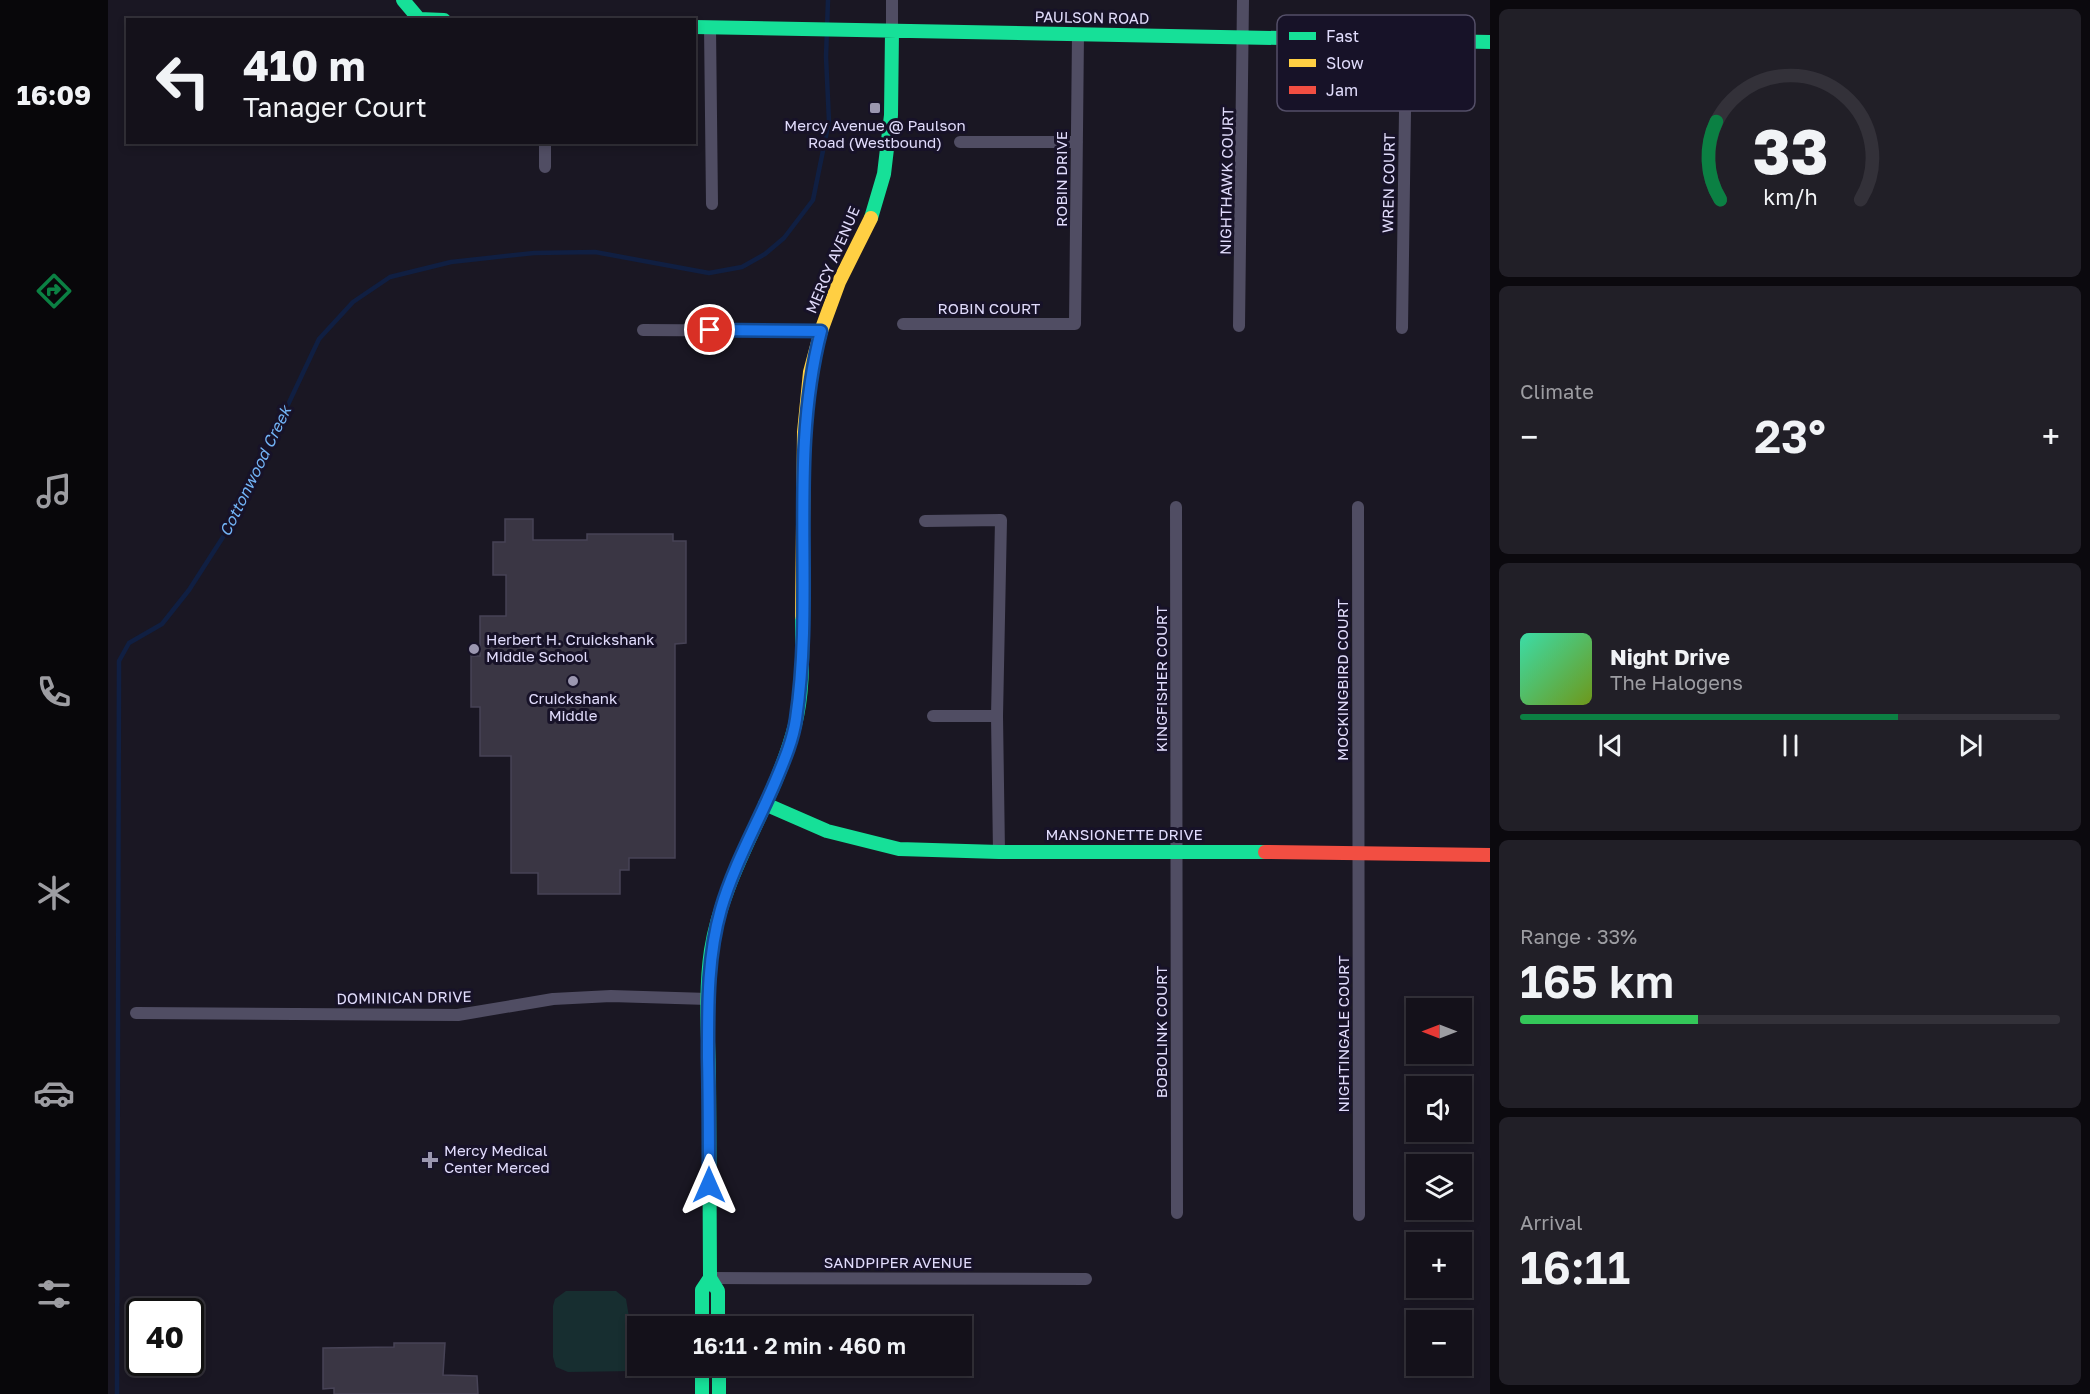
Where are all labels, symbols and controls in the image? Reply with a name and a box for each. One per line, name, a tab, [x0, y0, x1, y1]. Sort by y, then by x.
street label: PAULSON ROAD	[1034, 7, 1150, 27]
legend	[1277, 15, 1475, 111]
text: Fast	[1326, 26, 1359, 46]
text: 410 m	[243, 40, 365, 90]
icon: left	[144, 42, 222, 120]
text: Slow	[1326, 53, 1364, 73]
text: 16:09	[17, 79, 91, 111]
text: Jam	[1326, 80, 1358, 100]
text: Tanager Court	[243, 91, 427, 123]
marker: Mercy Avenue @ Paulson Road (Westbound)	[868, 101, 882, 115]
street label: NIGHTHAWK COURT	[1216, 107, 1236, 255]
text: 33	[1752, 113, 1828, 188]
place label: Mercy Avenue @ Paulson Road (Westbound)	[784, 116, 966, 151]
street label: ROBIN DRIVE	[1052, 131, 1070, 227]
street label: WREN COURT	[1378, 133, 1398, 233]
text: km/h	[1763, 184, 1817, 210]
street label: MERCY AVENUE	[801, 203, 863, 316]
icon: directions	[33, 270, 75, 312]
street label: ROBIN COURT	[938, 299, 1040, 317]
pin	[684, 304, 735, 355]
icon: arrive	[693, 313, 726, 346]
text: Climate	[1520, 379, 1594, 403]
water label: Cottonwood Creek	[215, 401, 296, 540]
text: 23°	[1754, 409, 1826, 463]
text: −	[1520, 417, 1538, 456]
text: +	[2042, 417, 2060, 456]
icon: music	[33, 470, 75, 512]
street label: MOCKINGBIRD COURT	[1333, 599, 1351, 761]
street label: KINGFISHER COURT	[1152, 606, 1170, 752]
place label: Herbert H. Cruickshank Middle School	[486, 630, 655, 665]
marker: Herbert H. Cruickshank Middle School	[467, 642, 481, 656]
text: Night Drive	[1610, 643, 1730, 670]
text: The Halogens	[1610, 670, 1743, 694]
icon: phone	[33, 671, 75, 713]
marker: Cruickshank Middle	[566, 674, 580, 688]
place label: Cruickshank Middle	[528, 689, 618, 724]
icon: previous	[1594, 729, 1627, 762]
icon: pause	[1774, 729, 1807, 762]
icon: next	[1954, 729, 1987, 762]
street label: MANSIONETTE DRIVE	[1045, 825, 1203, 843]
icon: climate	[33, 872, 75, 914]
text: Range · 33%	[1520, 924, 1637, 948]
text: 165 km	[1520, 954, 1674, 1008]
street label: NIGHTINGALE COURT	[1334, 956, 1352, 1112]
street label: BOBOLINK COURT	[1152, 966, 1170, 1098]
street label: DOMINICAN DRIVE	[336, 987, 472, 1007]
north arrow	[1406, 998, 1472, 1064]
map controls	[1406, 998, 1472, 1376]
icon: car	[33, 1072, 75, 1114]
button: sound	[1406, 1076, 1472, 1142]
place label: Mercy Medical Center Merced	[444, 1141, 550, 1176]
marker: Mercy Medical Center Merced	[421, 1151, 439, 1169]
position arrow	[677, 1153, 741, 1217]
button: layers	[1406, 1154, 1472, 1220]
text: Arrival	[1520, 1210, 1583, 1234]
button: +	[1406, 1232, 1472, 1298]
text: 16:11	[1520, 1240, 1630, 1294]
street label: SANDPIPER AVENUE	[824, 1253, 972, 1271]
icon: filters	[33, 1273, 75, 1315]
speed limit sign: 40	[126, 1298, 204, 1376]
button: −	[1406, 1310, 1472, 1376]
text: 16:11 · 2 min · 460 m	[693, 1332, 906, 1359]

